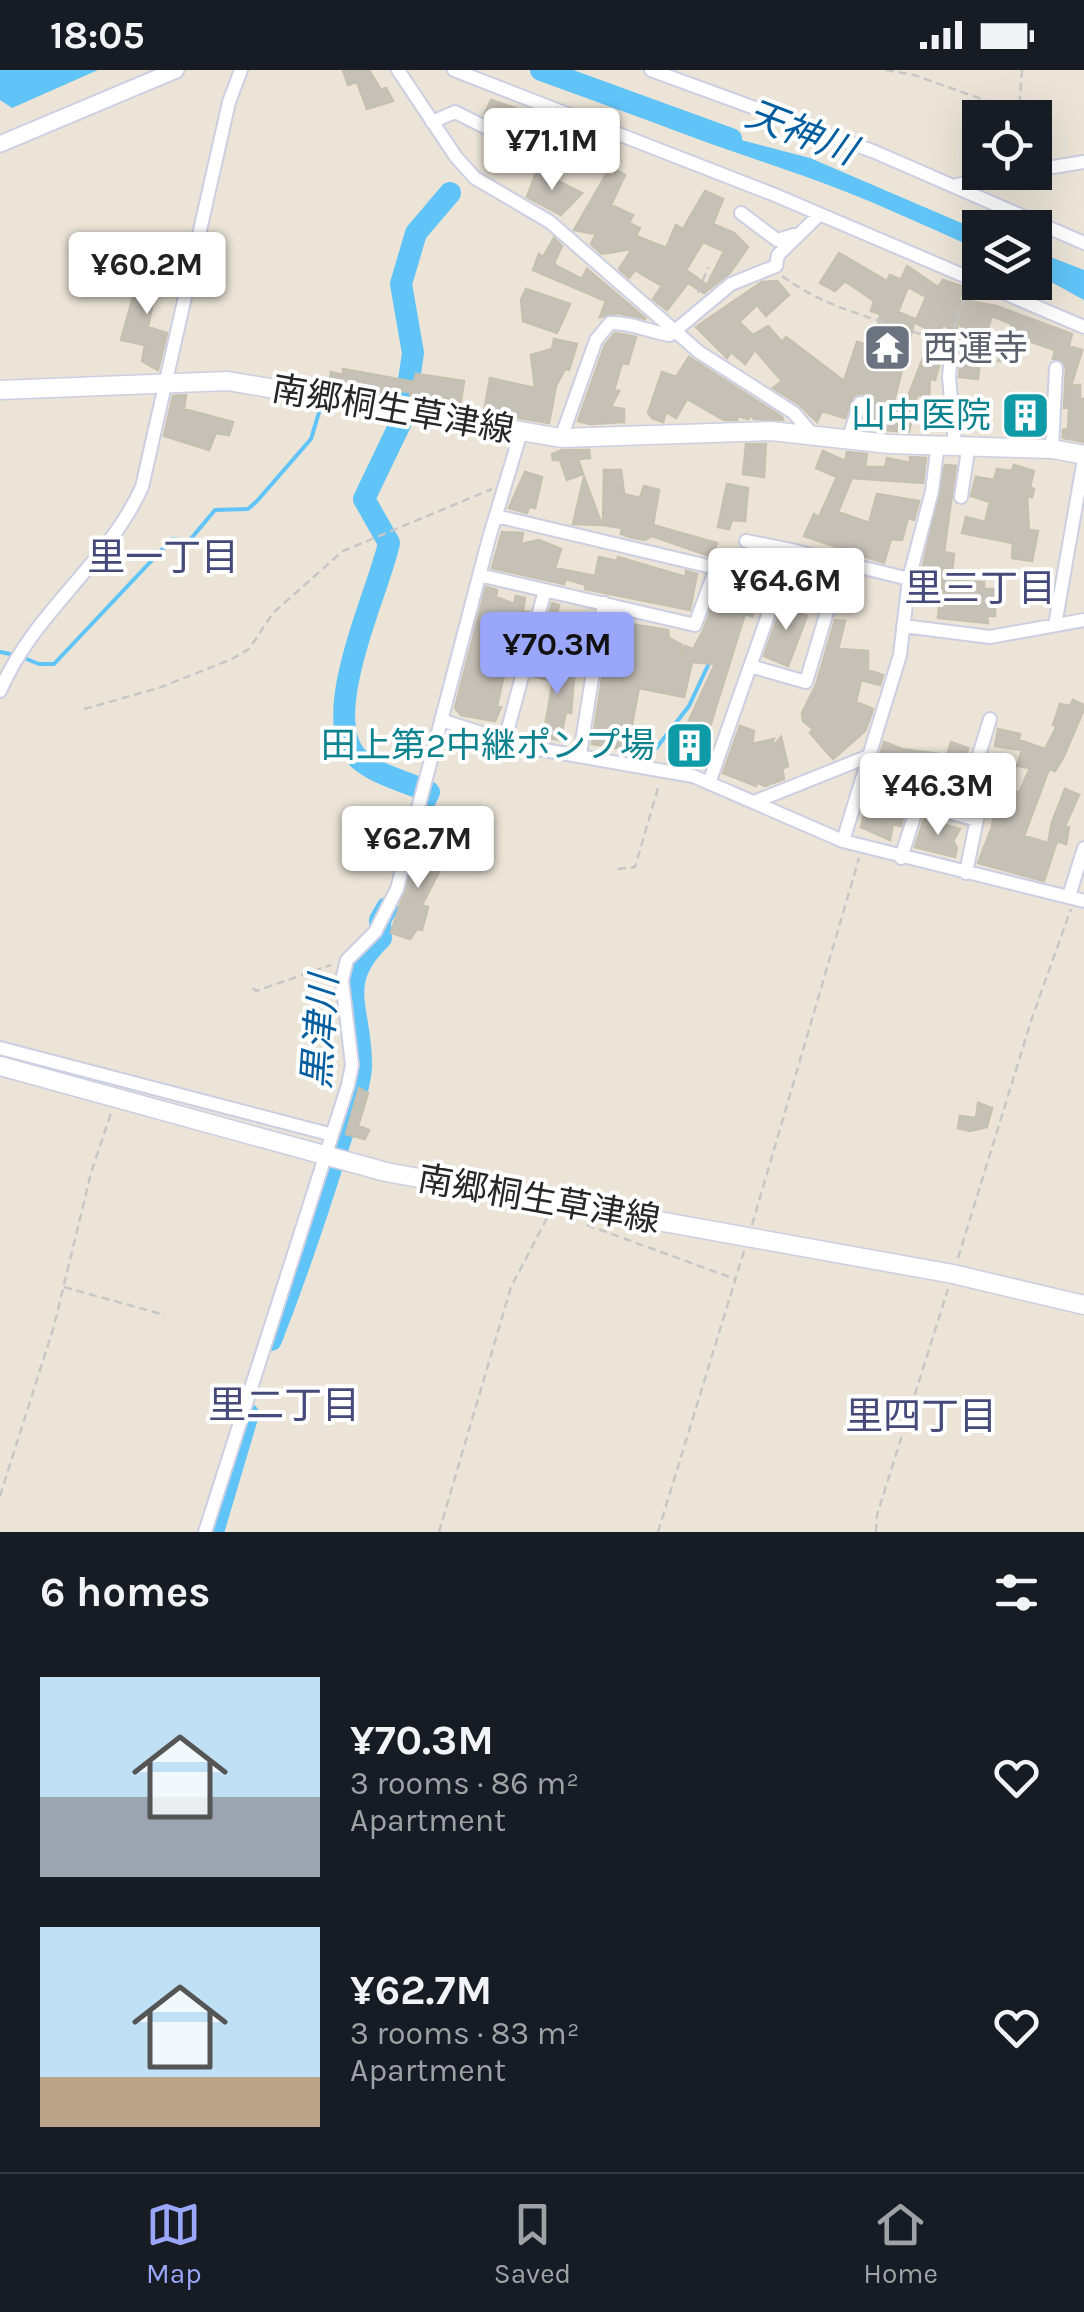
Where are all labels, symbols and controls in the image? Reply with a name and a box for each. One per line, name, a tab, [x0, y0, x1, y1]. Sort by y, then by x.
text: 18:05	[50, 13, 145, 58]
water label: 天神川	[740, 91, 866, 175]
map controls	[962, 100, 1052, 300]
button: locate	[962, 100, 1052, 190]
pin: ¥71.1M	[471, 108, 633, 193]
text: ¥71.1M	[506, 122, 598, 159]
button: layers	[962, 210, 1052, 300]
pin: ¥60.2M	[66, 232, 228, 317]
text: ¥60.2M	[91, 246, 203, 283]
temple icon: 西運寺	[862, 322, 914, 374]
place label: 西運寺	[923, 328, 1028, 369]
street label: 南郷桐生草津線	[269, 368, 517, 451]
building icon: 山中医院	[1000, 389, 1052, 441]
place label: 山中医院	[851, 395, 991, 436]
district label: 里一丁目	[87, 535, 239, 580]
pin: ¥64.6M	[705, 548, 867, 633]
text: ¥64.6M	[730, 562, 842, 599]
district label: 里三丁目	[904, 566, 1056, 611]
pin: ¥70.3M	[476, 612, 638, 697]
text: ¥70.3M	[502, 626, 612, 663]
building icon: 田上第2中継ポンプ場	[664, 719, 716, 771]
place label: 田上第2中継ポンプ場	[321, 725, 655, 766]
pin: ¥46.3M	[857, 753, 1019, 838]
text: ¥46.3M	[882, 767, 994, 804]
pin: ¥62.7M	[337, 806, 499, 891]
text: ¥62.7M	[364, 820, 472, 857]
water label: 黒津川	[294, 970, 347, 1090]
street label: 南郷桐生草津線	[415, 1158, 663, 1241]
district label: 里二丁目	[208, 1383, 360, 1428]
district label: 里四丁目	[845, 1394, 997, 1439]
icon: filters	[989, 1565, 1044, 1620]
text: 6 homes	[40, 1567, 210, 1617]
text: ¥70.3M	[350, 1715, 494, 1765]
icon: home	[120, 1717, 240, 1837]
icon: heart	[989, 1750, 1044, 1805]
text: 3 rooms · 86 m²	[350, 1765, 579, 1802]
text: Apartment	[350, 1802, 506, 1839]
text: ¥62.7M	[350, 1965, 492, 2015]
icon: home	[120, 1967, 240, 2087]
icon: heart	[989, 2000, 1044, 2055]
text: 3 rooms · 83 m²	[350, 2015, 580, 2052]
text: Apartment	[350, 2052, 506, 2089]
tab: Map	[146, 2197, 202, 2290]
tab: Saved	[494, 2197, 571, 2290]
tab: Home	[863, 2197, 938, 2290]

